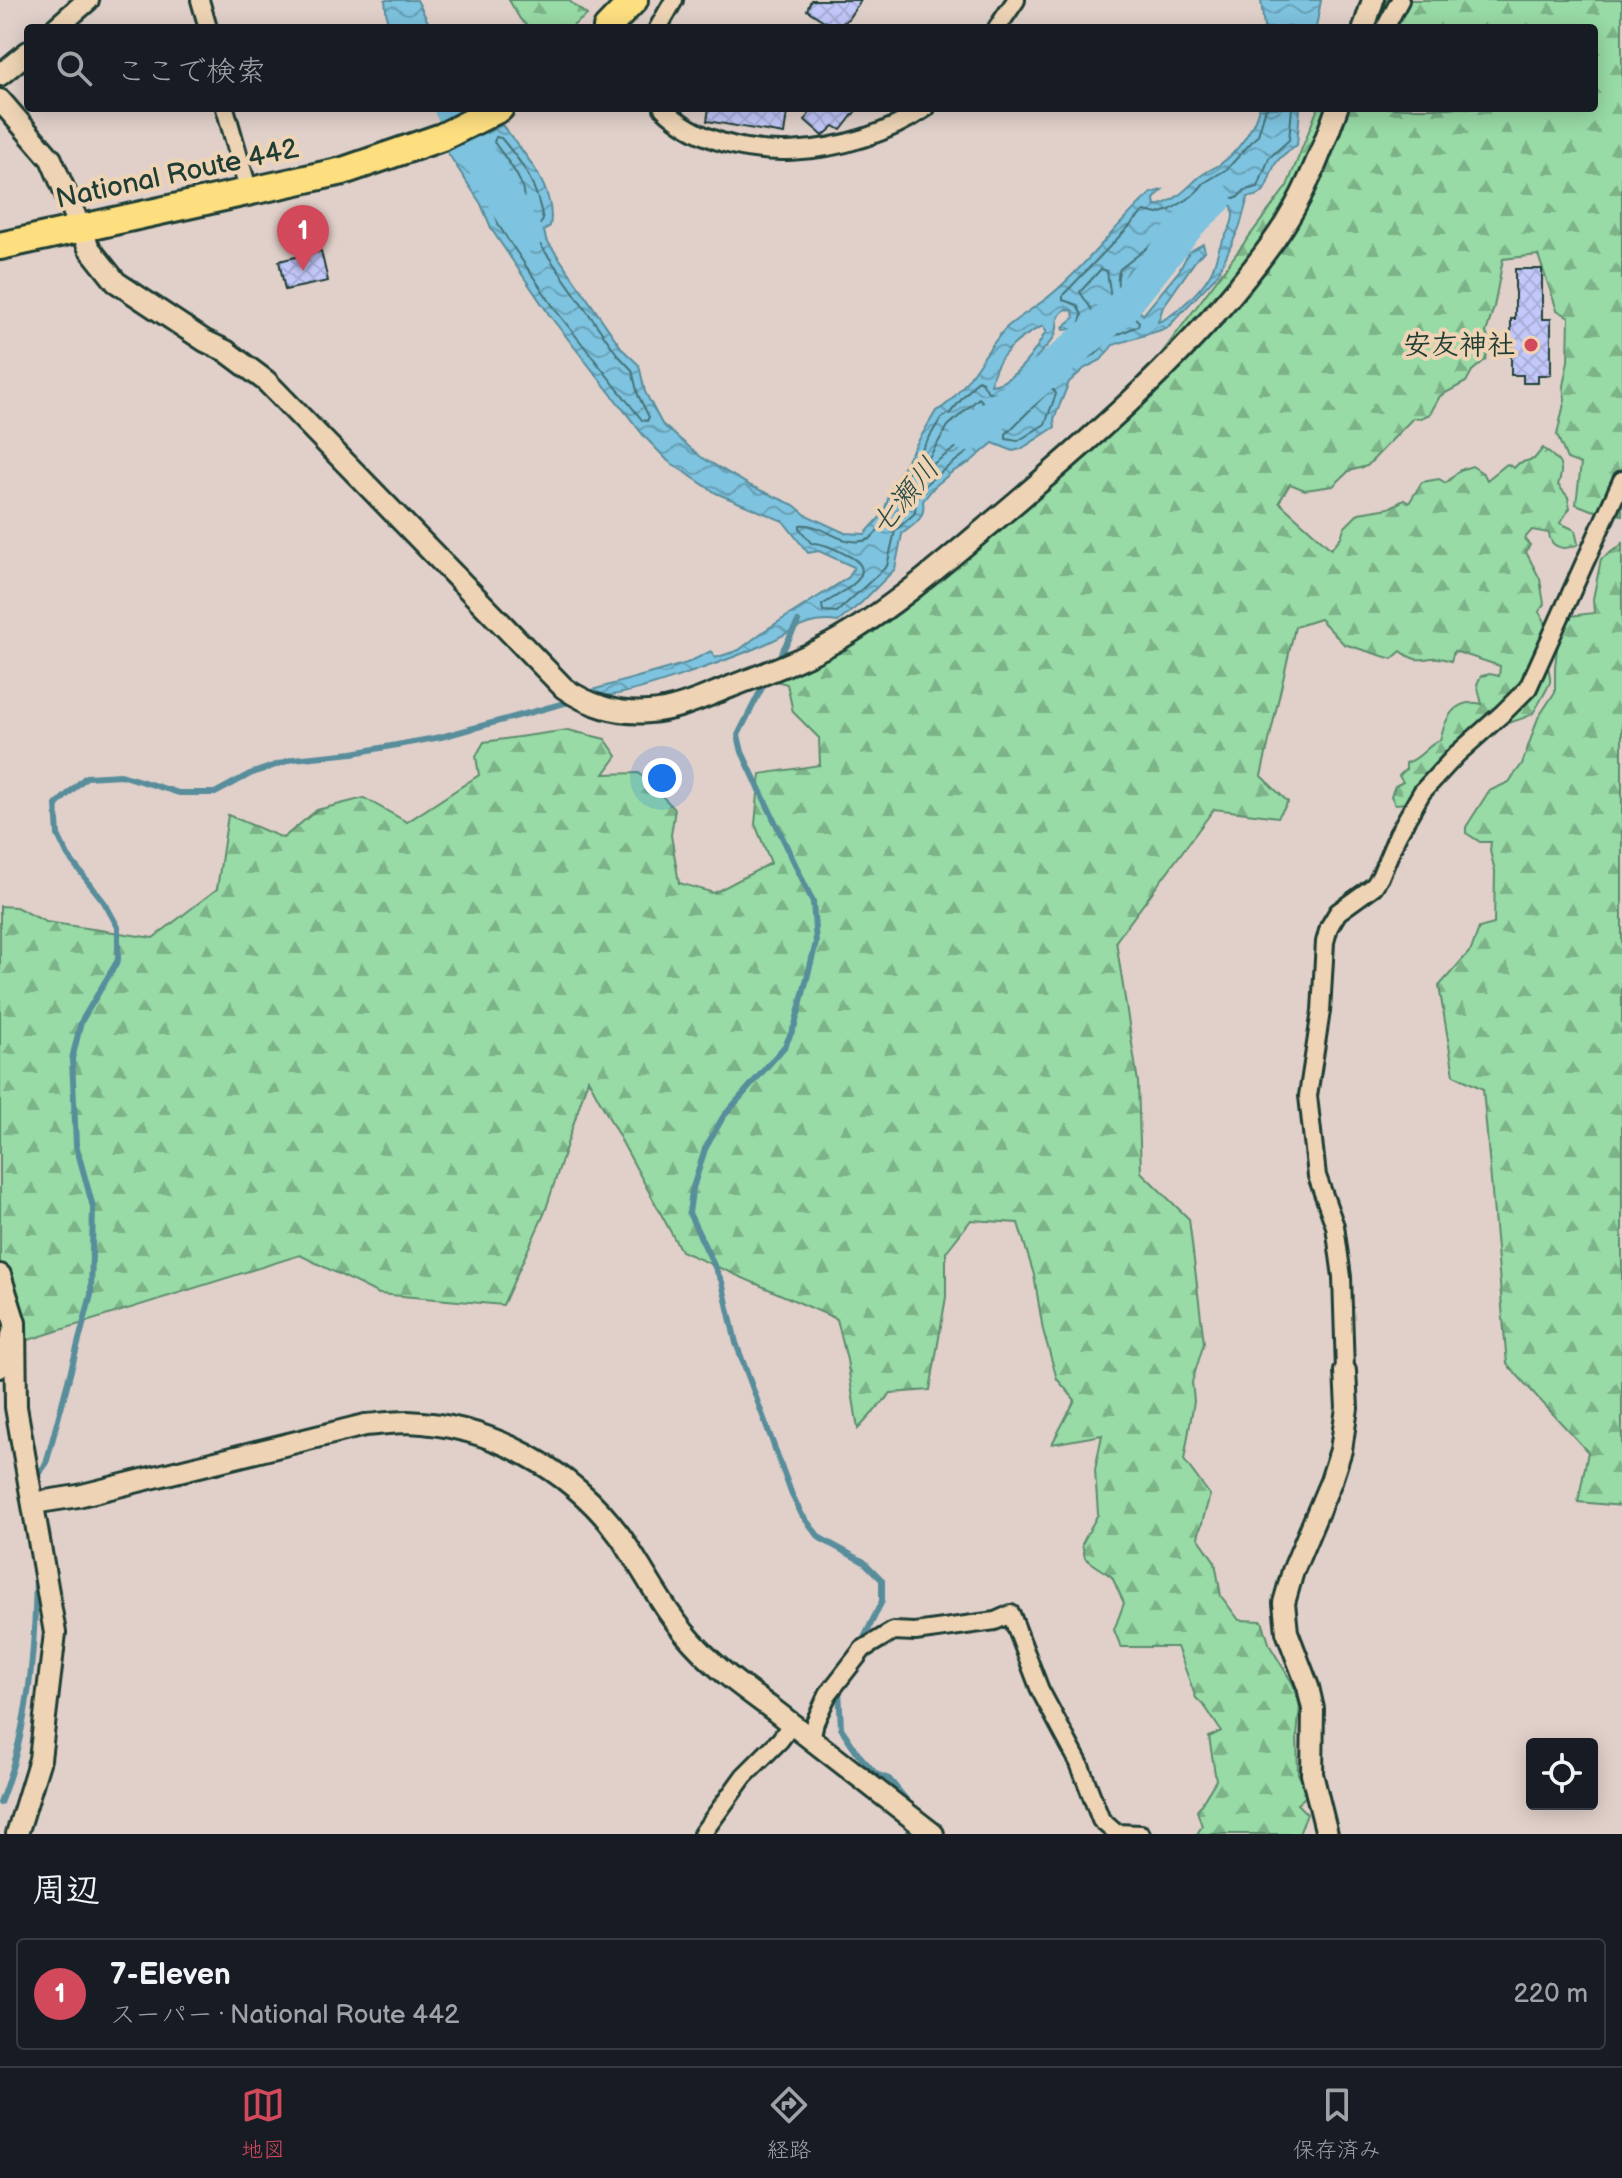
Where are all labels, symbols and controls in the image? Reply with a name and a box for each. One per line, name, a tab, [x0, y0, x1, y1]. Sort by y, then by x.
search box	[24, 24, 1598, 112]
icon: search	[52, 46, 96, 90]
text: ここで検索	[116, 54, 266, 90]
street label: National Route 442	[53, 132, 302, 216]
pin: 1	[277, 205, 329, 271]
place label: 安友神社	[1403, 329, 1515, 362]
marker: 安友神社	[1522, 336, 1540, 354]
water label: 七瀬川	[862, 451, 948, 543]
your location	[642, 758, 682, 798]
map controls	[1526, 1738, 1598, 1810]
button: locate	[1526, 1738, 1598, 1810]
text: 周辺	[32, 1870, 100, 1911]
text: 7-Eleven	[110, 1957, 231, 1993]
text: 1	[55, 1979, 65, 2010]
text: 220 m	[1514, 1979, 1588, 2010]
text: スーパー · National Route 442	[110, 2000, 459, 2031]
tab: 地図	[241, 2083, 285, 2164]
tab: 経路	[767, 2083, 811, 2164]
tab: 保存済み	[1293, 2083, 1381, 2164]

